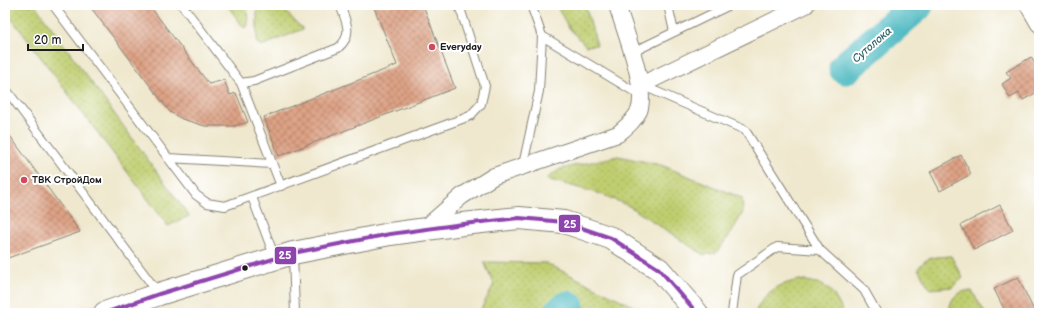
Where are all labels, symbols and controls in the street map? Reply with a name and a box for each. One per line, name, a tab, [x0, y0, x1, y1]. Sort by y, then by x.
water label: Сутолока	[850, 24, 895, 66]
scale bar	[28, 26, 83, 52]
text: 20 m	[34, 33, 61, 48]
place label: Everyday	[440, 41, 482, 53]
marker: Everyday	[427, 42, 437, 52]
place label: ТВК СтройДом	[32, 174, 102, 186]
marker: ТВК СтройДом	[19, 175, 29, 185]
line badge: 25	[558, 214, 581, 233]
text: 25	[564, 218, 577, 231]
line badge: 25	[274, 246, 297, 265]
text: 25	[279, 249, 292, 262]
unlabelled marker	[240, 263, 250, 273]

